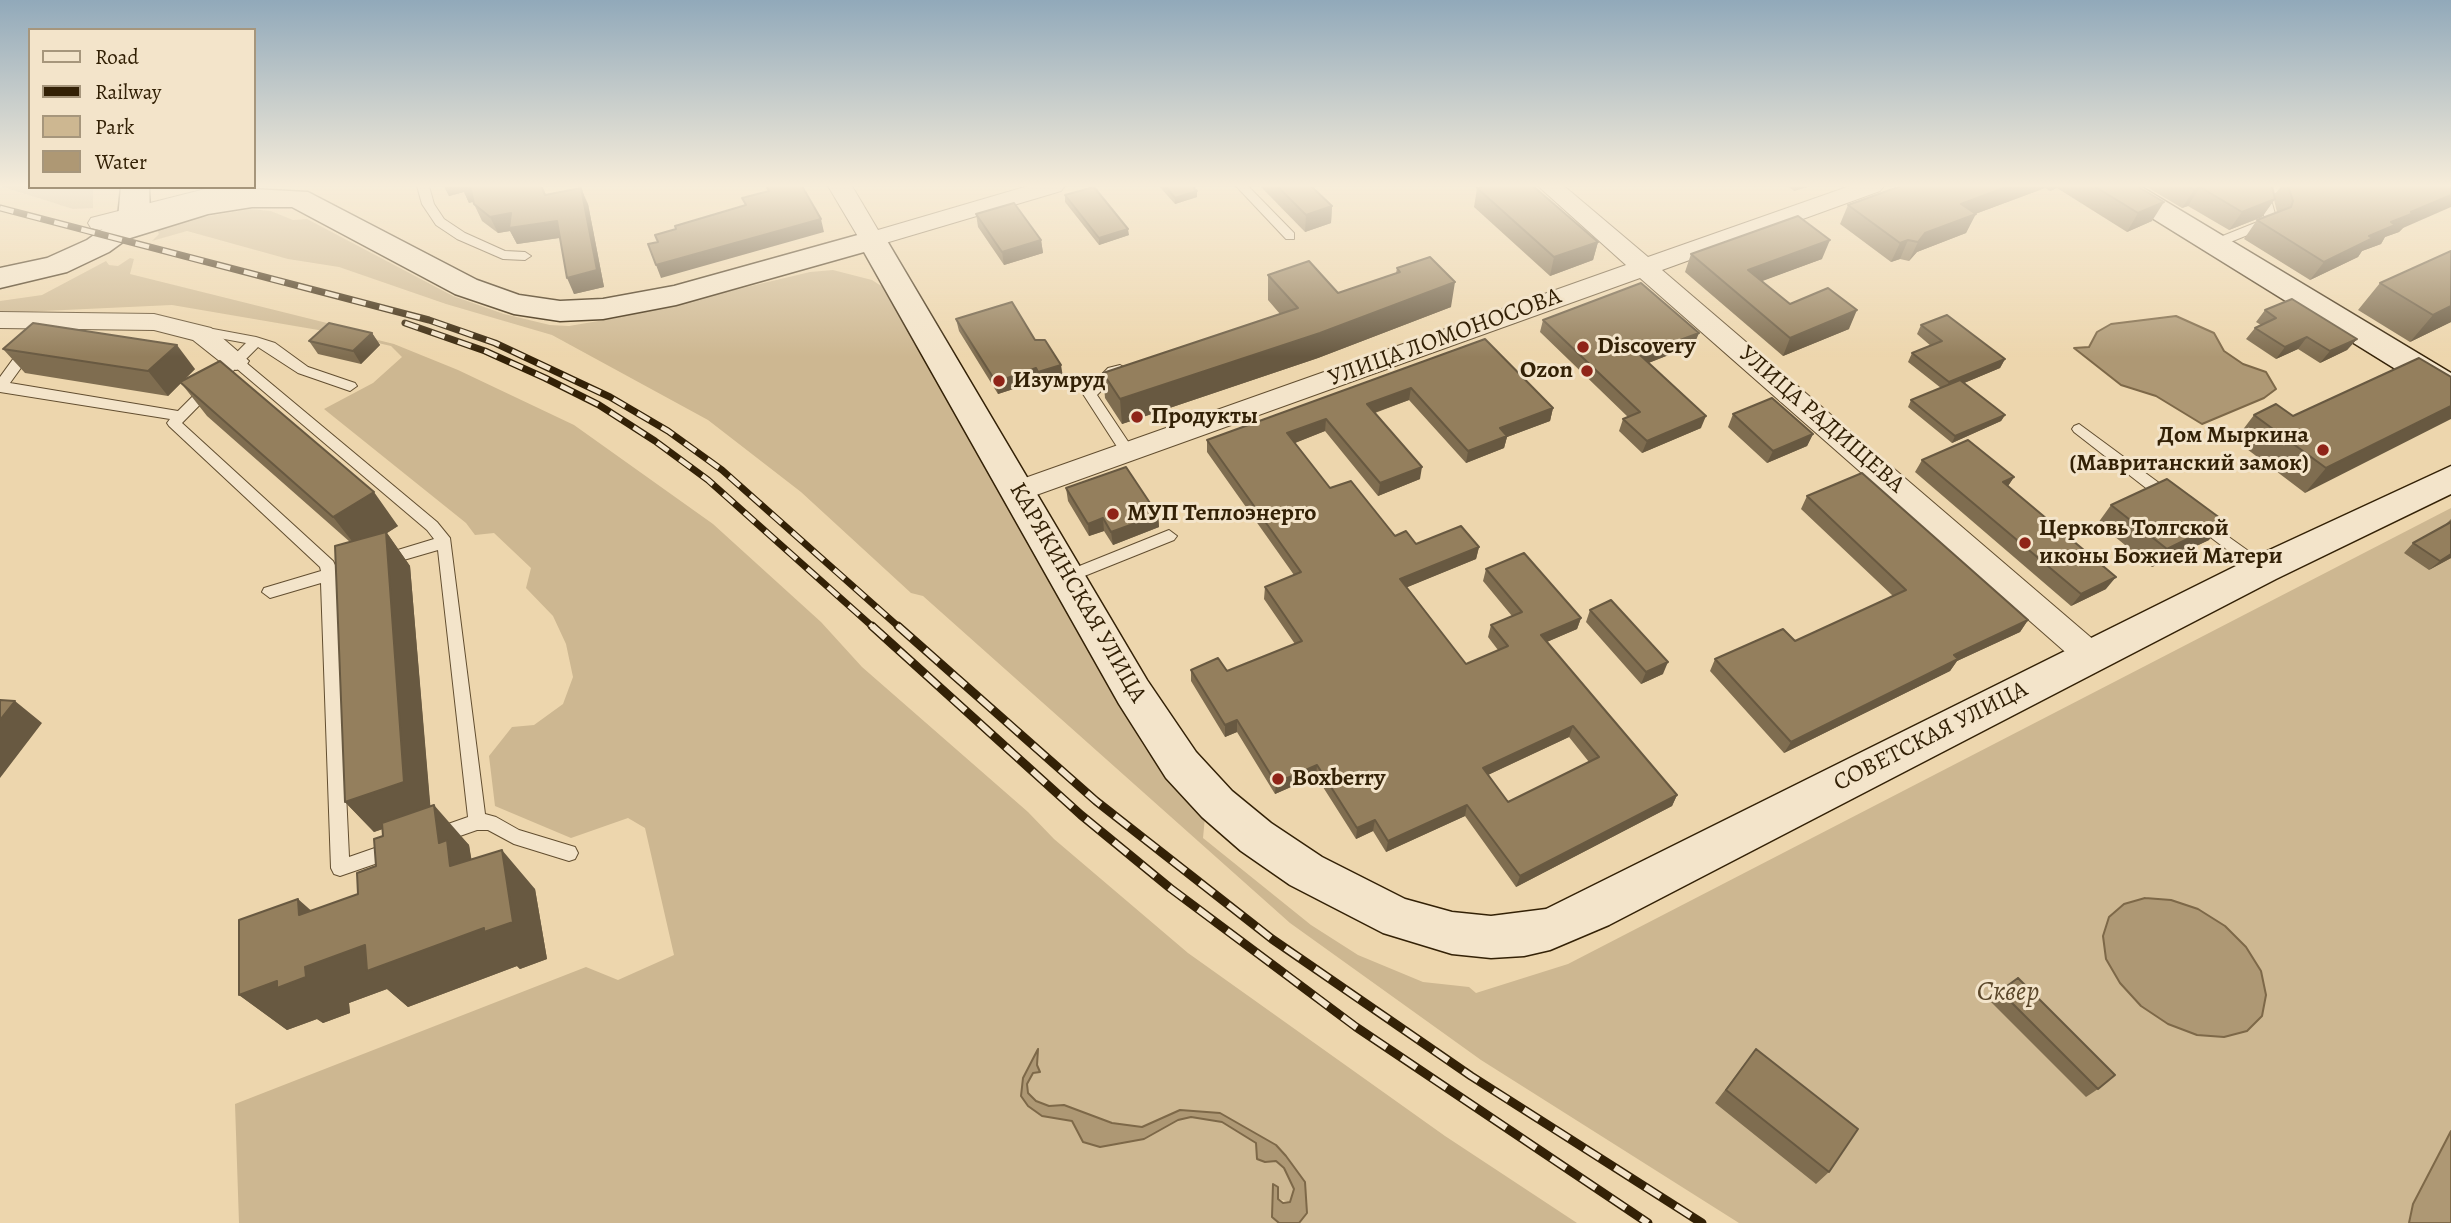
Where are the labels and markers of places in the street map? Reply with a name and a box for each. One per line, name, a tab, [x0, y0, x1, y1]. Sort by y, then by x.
place label: Discovery	[1597, 333, 1696, 361]
marker: Discovery	[1575, 339, 1591, 355]
place label: Ozon	[1520, 357, 1573, 385]
marker: Ozon	[1579, 363, 1595, 379]
place label: Изумруд	[1013, 367, 1106, 395]
marker: Изумруд	[991, 373, 1007, 389]
place label: Продукты	[1151, 403, 1258, 431]
marker: Продукты	[1129, 409, 1145, 425]
place label: Дом Мыркина (Мавританский замок)	[2069, 422, 2309, 478]
marker: Дом Мыркина (Мавританский замок)	[2315, 442, 2331, 458]
place label: МУП Теплоэнерго	[1127, 500, 1316, 528]
marker: МУП Теплоэнерго	[1105, 506, 1121, 522]
place label: Церковь Толгской иконы Божией Матери	[2039, 515, 2283, 571]
marker: Церковь Толгской иконы Божией Матери	[2017, 535, 2033, 551]
place label: Boxberry	[1292, 765, 1385, 793]
marker: Boxberry	[1270, 771, 1286, 787]

